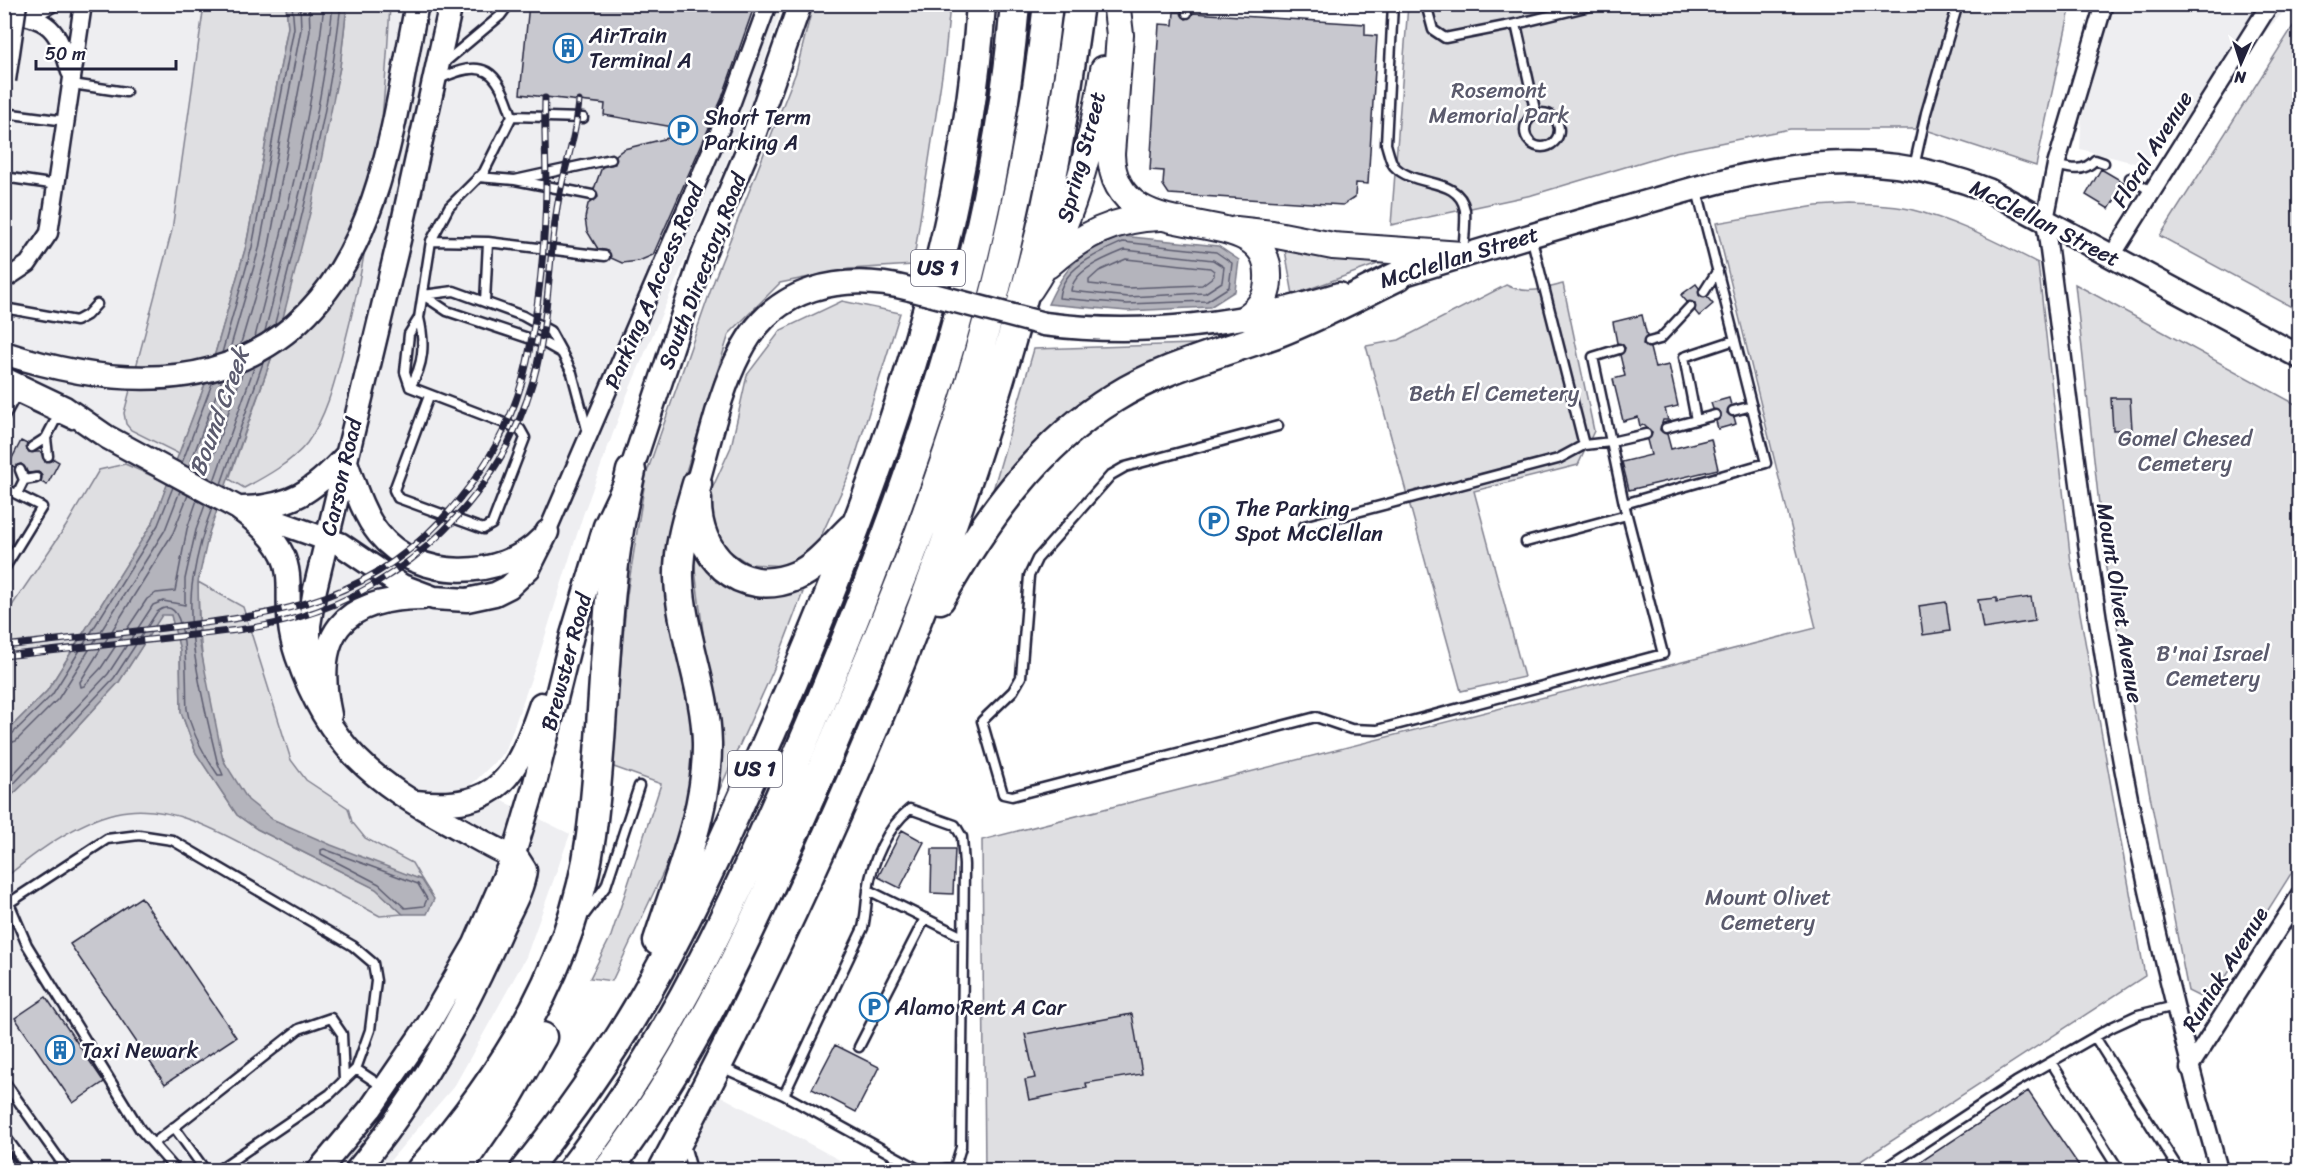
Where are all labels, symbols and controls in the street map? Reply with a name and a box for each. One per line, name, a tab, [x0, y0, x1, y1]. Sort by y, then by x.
place label: AirTrain Terminal A	[588, 16, 692, 80]
building icon: AirTrain Terminal A	[552, 32, 584, 64]
scale bar	[36, 33, 176, 71]
north arrow	[2211, 33, 2271, 93]
text: 50 m	[45, 38, 86, 70]
text: N	[2233, 63, 2248, 92]
park label: Rosemont Memorial Park	[1429, 71, 1570, 135]
street label: Floral Avenue	[2101, 83, 2203, 215]
street label: Spring Street	[1045, 87, 1117, 227]
place label: Short Term Parking A	[704, 98, 811, 162]
parking icon: Short Term Parking A	[667, 114, 699, 146]
street label: South Directory Road	[647, 166, 758, 375]
street label: McClellan Street	[1963, 168, 2128, 278]
street label: Parking A Access Road	[593, 175, 716, 395]
street label: McClellan Street	[1375, 214, 1544, 300]
road number: US 1	[911, 250, 965, 286]
water label: Bound Creek	[176, 339, 263, 482]
park label: Beth El Cemetery	[1409, 374, 1580, 413]
street label: Carson Road	[309, 413, 374, 540]
park label: Gomel Chesed Cemetery	[2118, 419, 2253, 483]
place label: The Parking Spot McClellan	[1235, 489, 1383, 553]
street label: Mount Olivet Avenue	[2085, 500, 2155, 706]
parking icon: The Parking Spot McClellan	[1198, 505, 1230, 537]
street label: Brewster Road	[529, 588, 603, 735]
park label: B'nai Israel Cemetery	[2156, 634, 2270, 698]
road number: US 1	[728, 751, 782, 787]
park label: Mount Olivet Cemetery	[1705, 878, 1831, 942]
street label: Runiak Avenue	[2171, 898, 2279, 1039]
place label: Alamo Rent A Car	[894, 988, 1068, 1027]
parking icon: Alamo Rent A Car	[858, 991, 890, 1023]
place label: Taxi Newark	[81, 1031, 199, 1070]
building icon: Taxi Newark	[44, 1034, 76, 1066]

